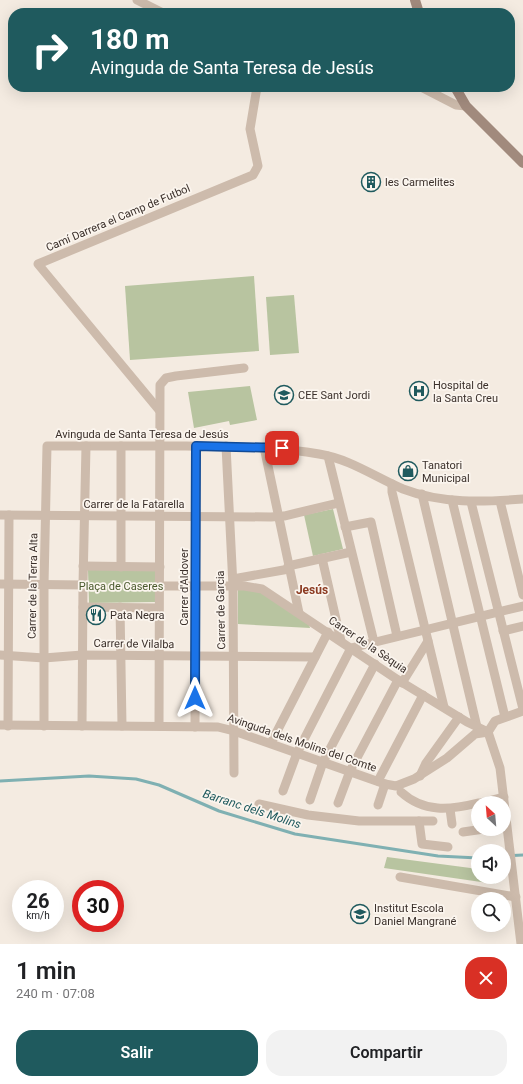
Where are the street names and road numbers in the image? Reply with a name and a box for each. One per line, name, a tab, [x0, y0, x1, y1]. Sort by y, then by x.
street label: Camí Darrera el Camp de Futbol	[44, 182, 192, 254]
street label: Avinguda de Santa Teresa de Jesús	[55, 428, 229, 441]
street label: Carrer de la Fatarella	[83, 498, 185, 511]
street label: Carrer de la Terra Alta	[26, 533, 40, 639]
street label: Carrer d'Aldover	[178, 548, 191, 626]
street label: Carrer de Garcia	[214, 570, 228, 650]
street label: Carrer de la Sèquia	[326, 614, 410, 676]
street label: Carrer de Vilalba	[94, 637, 174, 651]
street label: Avinguda dels Molins del Comte	[226, 711, 378, 775]

